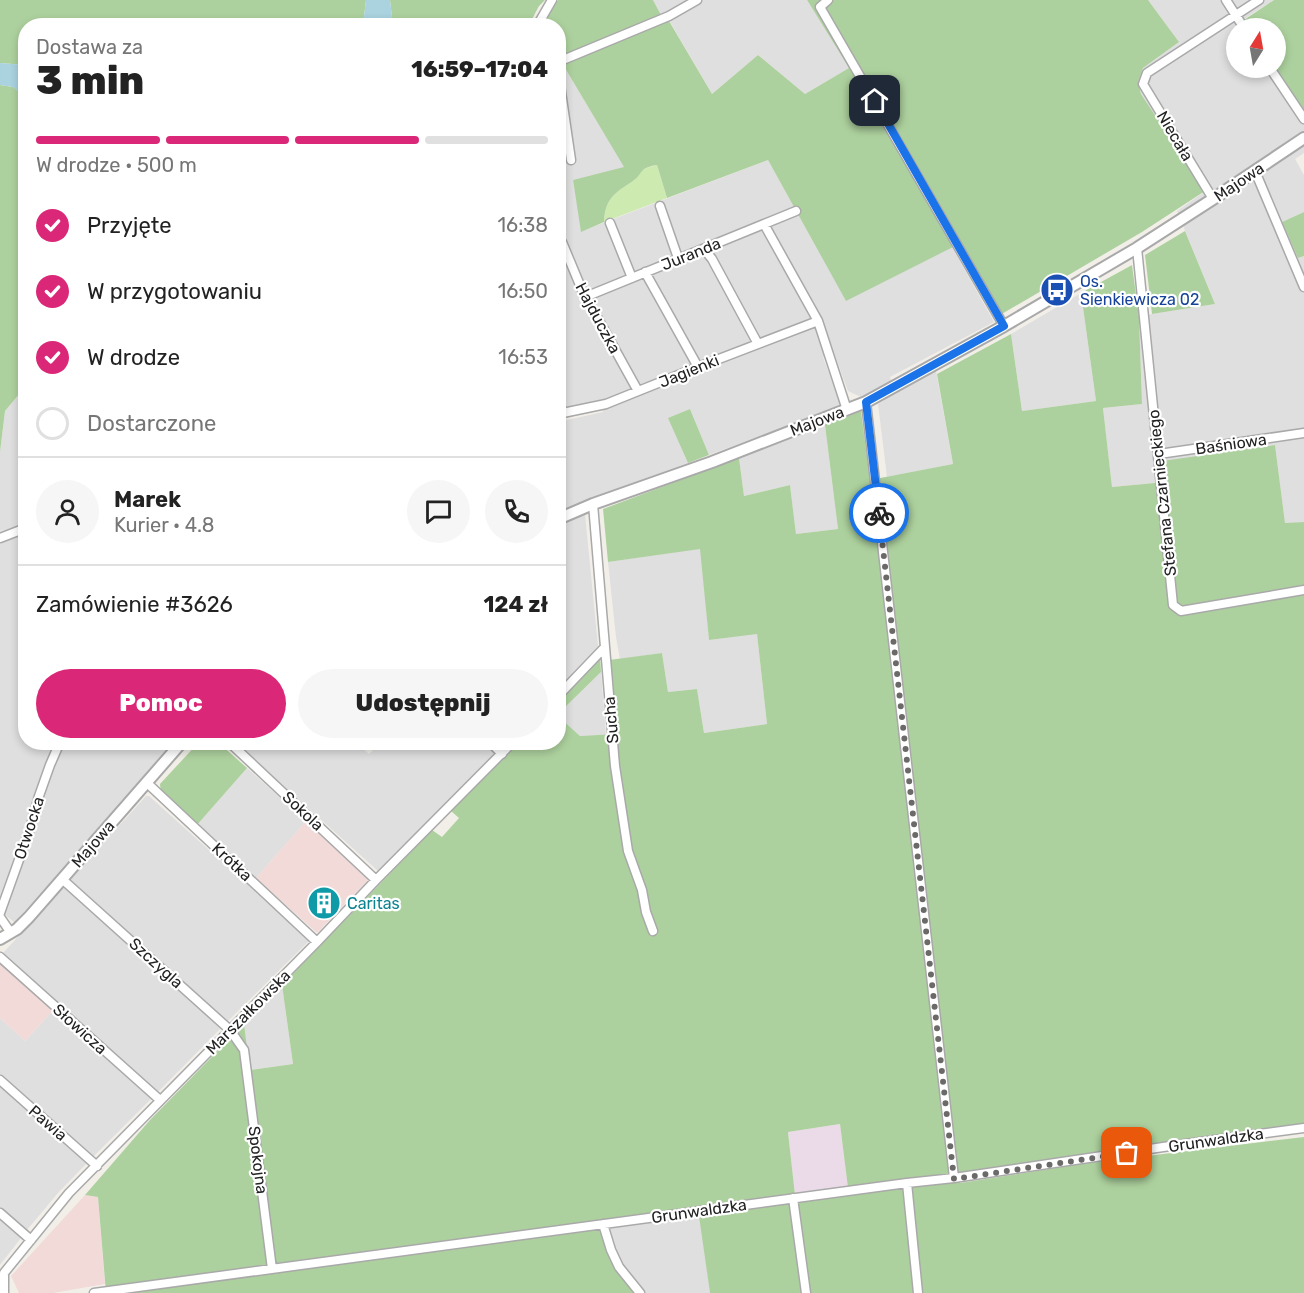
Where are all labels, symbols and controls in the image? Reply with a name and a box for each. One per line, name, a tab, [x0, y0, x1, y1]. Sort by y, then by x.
north arrow	[1226, 18, 1286, 78]
map controls	[1226, 18, 1286, 78]
text: Dostawa za	[36, 35, 143, 59]
text: 16:59–17:04	[411, 56, 548, 83]
text: 3 min	[36, 58, 144, 104]
pin	[849, 75, 900, 126]
icon: home	[858, 84, 891, 117]
street label: Niecała	[1153, 108, 1197, 164]
text: W drodze · 500 m	[36, 153, 197, 177]
street label: Majowa	[1210, 158, 1268, 206]
icon: check	[36, 209, 69, 242]
text: Przyjęte	[87, 212, 172, 239]
text: 16:38	[498, 213, 548, 237]
street label: Juranda	[658, 233, 724, 275]
bus stop icon: Os. Sienkiewicza 02	[1039, 272, 1075, 308]
place label: Os. Sienkiewicza 02	[1080, 272, 1199, 309]
icon: check	[36, 275, 69, 308]
text: W przygotowaniu	[87, 278, 262, 305]
text: 16:50	[498, 279, 548, 303]
street label: Hajduczka	[571, 279, 625, 357]
icon: check	[36, 341, 69, 374]
text: W drodze	[87, 344, 180, 371]
text: 16:53	[498, 345, 548, 369]
street label: Jagienki	[656, 350, 722, 392]
street label: Majowa	[787, 402, 847, 440]
street label: Stefana Czarnieckiego	[1144, 409, 1180, 577]
text: Dostarczone	[87, 410, 216, 437]
street label: Baśniowa	[1194, 430, 1268, 458]
button: person	[36, 480, 99, 543]
button: chat	[407, 480, 470, 543]
button: phone	[485, 480, 548, 543]
courier	[849, 483, 909, 543]
text: Marek	[114, 486, 181, 513]
icon: bike	[863, 497, 896, 530]
text: Kurier · 4.8	[114, 513, 214, 537]
text: Zamówienie #3626	[36, 591, 233, 618]
text: 124 zł	[483, 591, 548, 618]
button: Pomoc	[36, 669, 286, 738]
button: Udostępnij	[298, 669, 548, 738]
street label: Sucha	[599, 696, 623, 744]
street label: Sokola	[279, 787, 327, 835]
street label: Otwocka	[10, 794, 48, 862]
street label: Majowa	[67, 817, 119, 871]
street label: Krótka	[208, 839, 256, 885]
building icon: Caritas	[306, 885, 342, 921]
place label: Caritas	[347, 894, 400, 913]
street label: Szczygla	[125, 934, 187, 992]
street label: Marszałkowska	[202, 966, 294, 1058]
street label: Słowicza	[49, 1000, 111, 1058]
street label: Pawia	[25, 1101, 71, 1145]
street label: Grunwaldzka	[1167, 1124, 1265, 1156]
street label: Spokojna	[244, 1125, 272, 1195]
pin	[1101, 1127, 1152, 1178]
icon: bag	[1110, 1136, 1143, 1169]
street label: Grunwaldzka	[650, 1195, 748, 1227]

